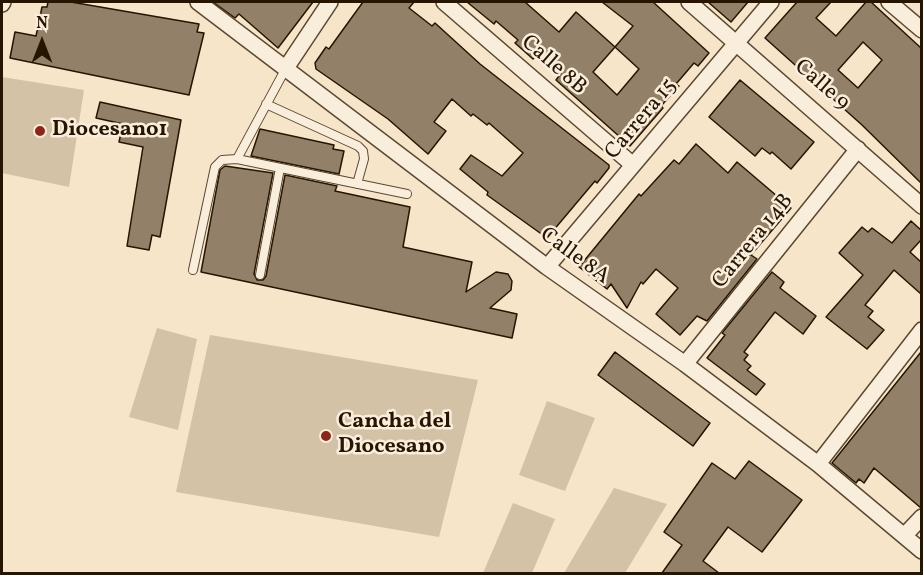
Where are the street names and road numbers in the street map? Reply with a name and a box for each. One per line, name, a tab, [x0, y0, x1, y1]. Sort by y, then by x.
street label: Calle 8B	[515, 30, 591, 102]
street label: Calle 9	[788, 55, 854, 117]
street label: Carrera 15	[600, 74, 684, 166]
street label: Carrera 14B	[708, 189, 800, 295]
street label: Calle 8A	[534, 223, 614, 291]

